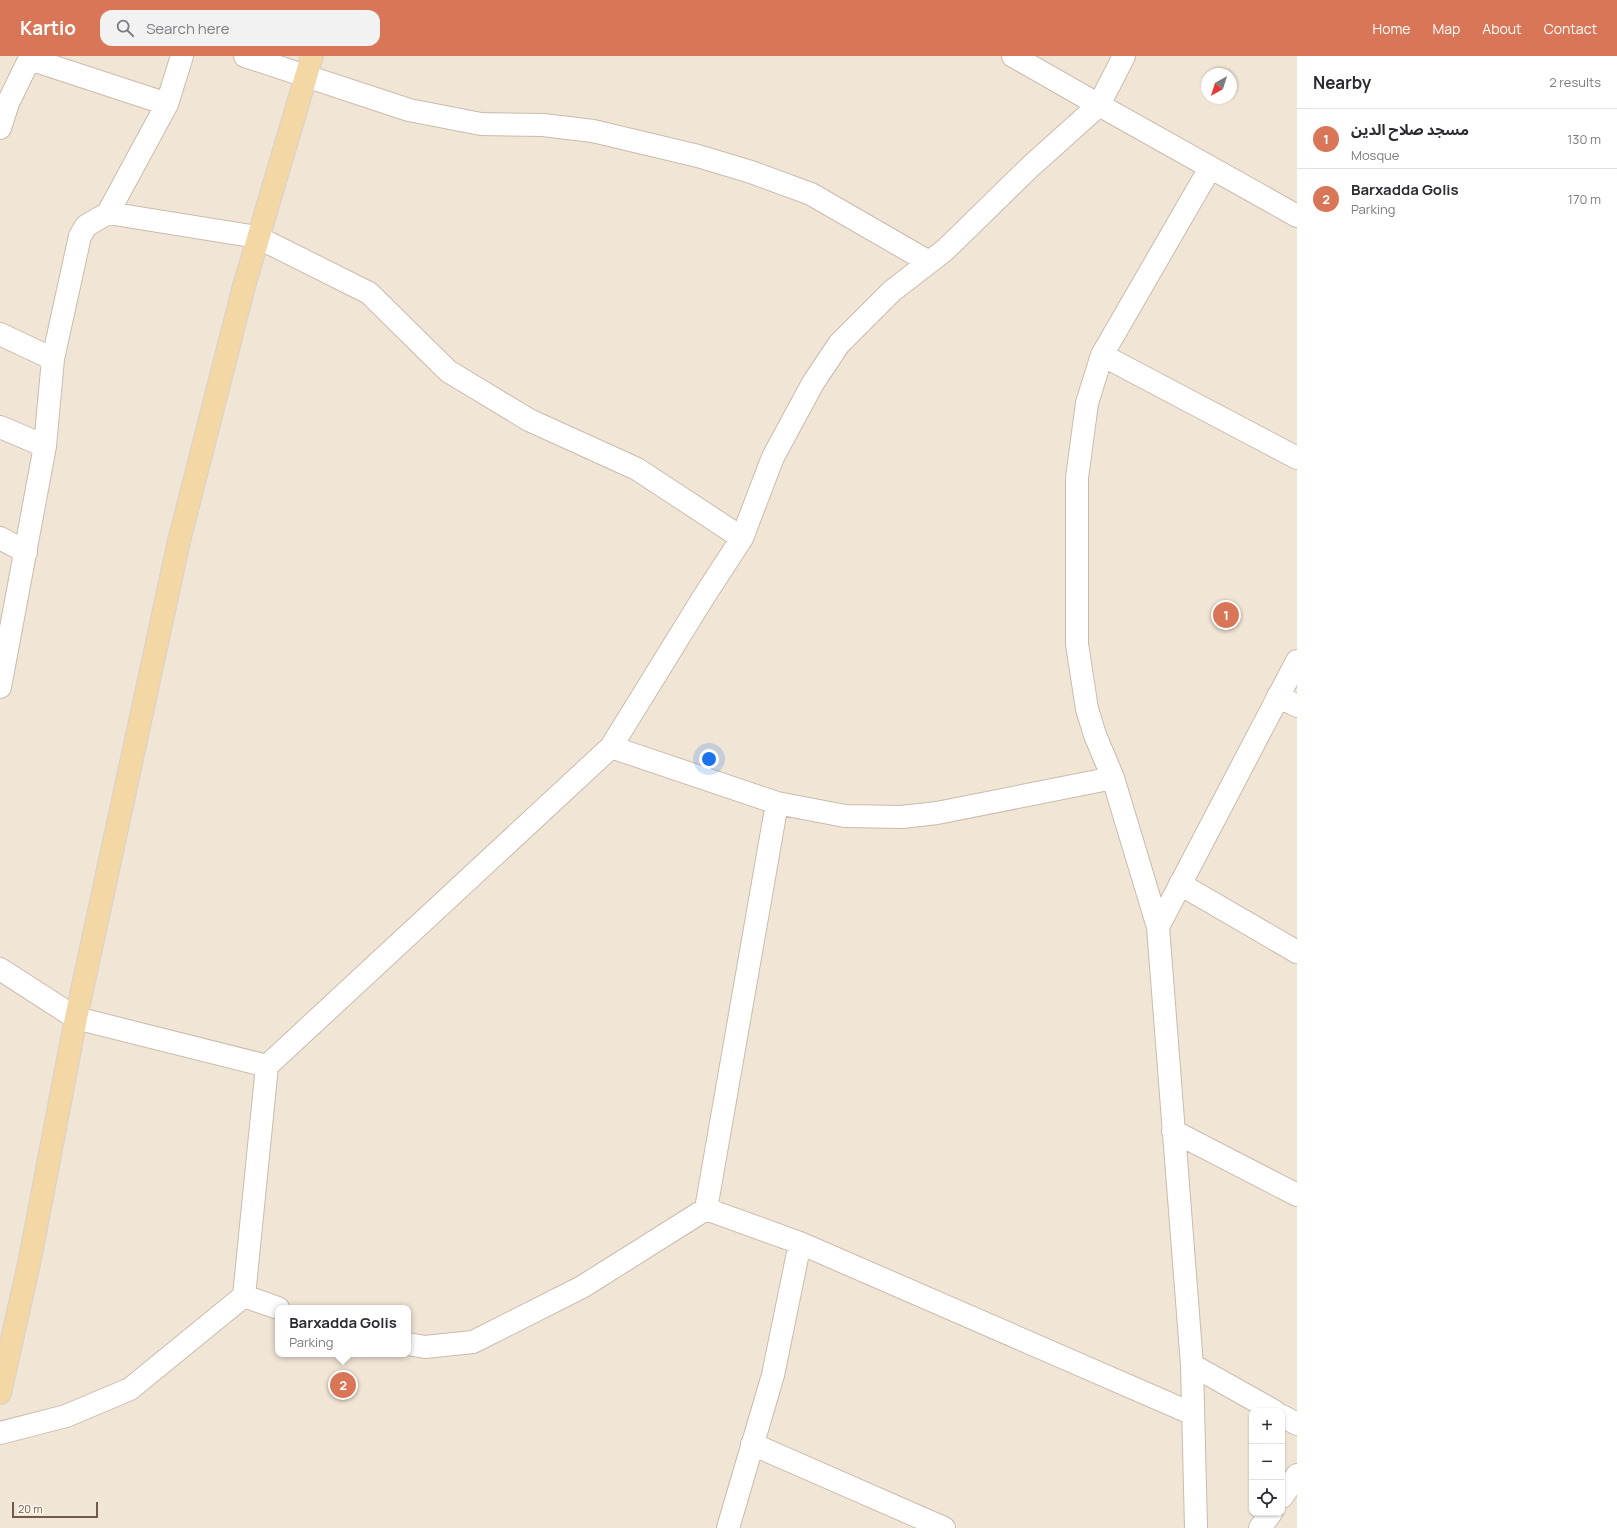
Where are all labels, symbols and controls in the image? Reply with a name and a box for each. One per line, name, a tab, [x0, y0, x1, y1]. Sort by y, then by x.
search box	[100, 10, 380, 46]
text: Kartio	[20, 15, 76, 41]
icon: search	[114, 17, 136, 39]
text: Search here	[146, 18, 230, 39]
text: Home	[1373, 19, 1410, 38]
text: Map	[1432, 19, 1460, 38]
text: About	[1482, 19, 1522, 38]
text: Contact	[1544, 19, 1597, 38]
north arrow	[1201, 68, 1237, 104]
text: Nearby	[1313, 71, 1371, 94]
text: 2 results	[1549, 73, 1601, 91]
text: مسجد صلاح الدين	[1351, 119, 1469, 140]
text: 1	[1323, 130, 1329, 148]
text: 130 m	[1567, 130, 1601, 148]
text: Mosque	[1351, 146, 1399, 164]
text: Barxadda Golis	[1351, 179, 1459, 200]
text: 2	[1322, 190, 1330, 208]
text: 170 m	[1568, 190, 1601, 208]
text: Parking	[1351, 200, 1395, 218]
pin: 1	[1213, 600, 1239, 630]
your location	[699, 749, 719, 769]
popup	[275, 1305, 411, 1357]
text: Barxadda Golis	[289, 1312, 397, 1333]
text: Parking	[289, 1333, 334, 1351]
pin: 2	[330, 1370, 356, 1400]
map controls	[1249, 1408, 1285, 1516]
button: +	[1249, 1408, 1285, 1444]
button: −	[1249, 1444, 1285, 1480]
button: locate	[1249, 1480, 1285, 1516]
scale bar	[12, 1500, 98, 1519]
text: 20 m	[18, 1501, 43, 1516]

